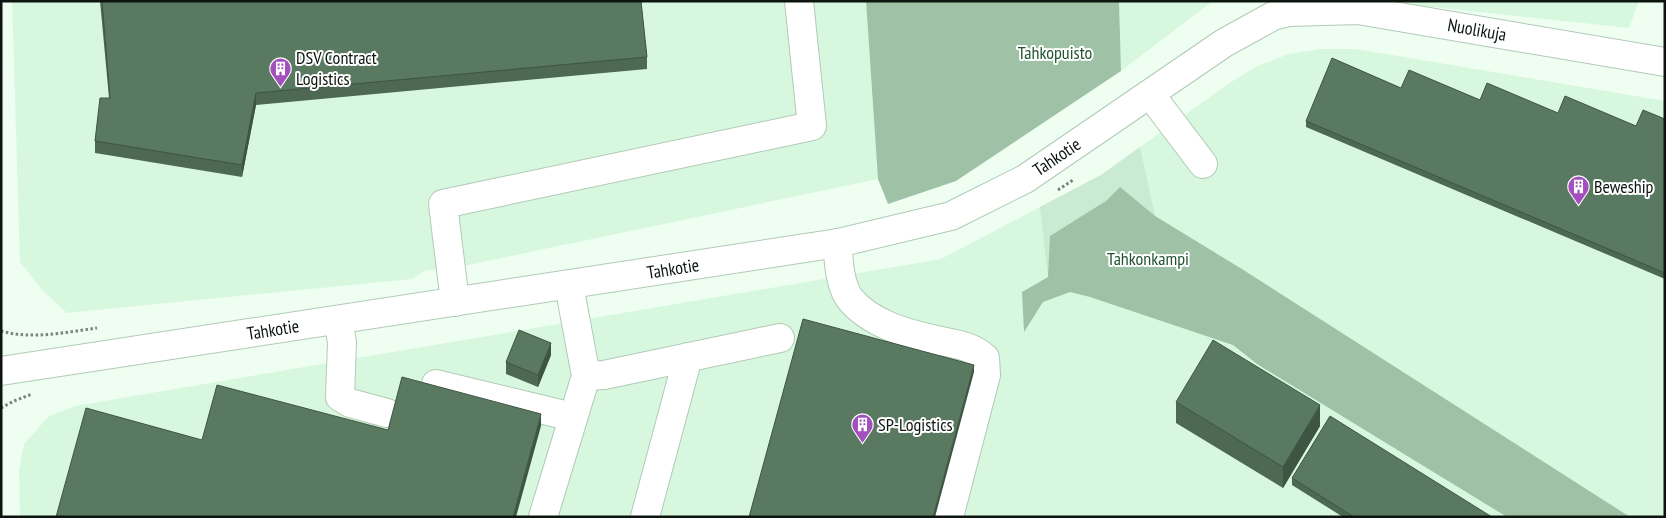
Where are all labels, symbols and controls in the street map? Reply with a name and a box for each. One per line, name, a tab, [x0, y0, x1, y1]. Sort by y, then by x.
street label: Nuolikuja	[1446, 13, 1508, 46]
park label: Tahkopuisto	[1018, 41, 1092, 64]
place label: DSV Contract Logistics	[296, 46, 377, 90]
building icon: DSV Contract Logistics	[268, 56, 292, 87]
street label: Tahkotie	[1029, 132, 1085, 181]
building icon: Beweship	[1566, 175, 1590, 206]
place label: Beweship	[1594, 175, 1654, 198]
park label: Tahkonkampi	[1107, 247, 1189, 270]
street label: Tahkotie	[645, 253, 701, 284]
street label: Tahkotie	[245, 314, 301, 345]
building icon: SP-Logistics	[850, 413, 874, 444]
place label: SP-Logistics	[878, 413, 953, 436]

